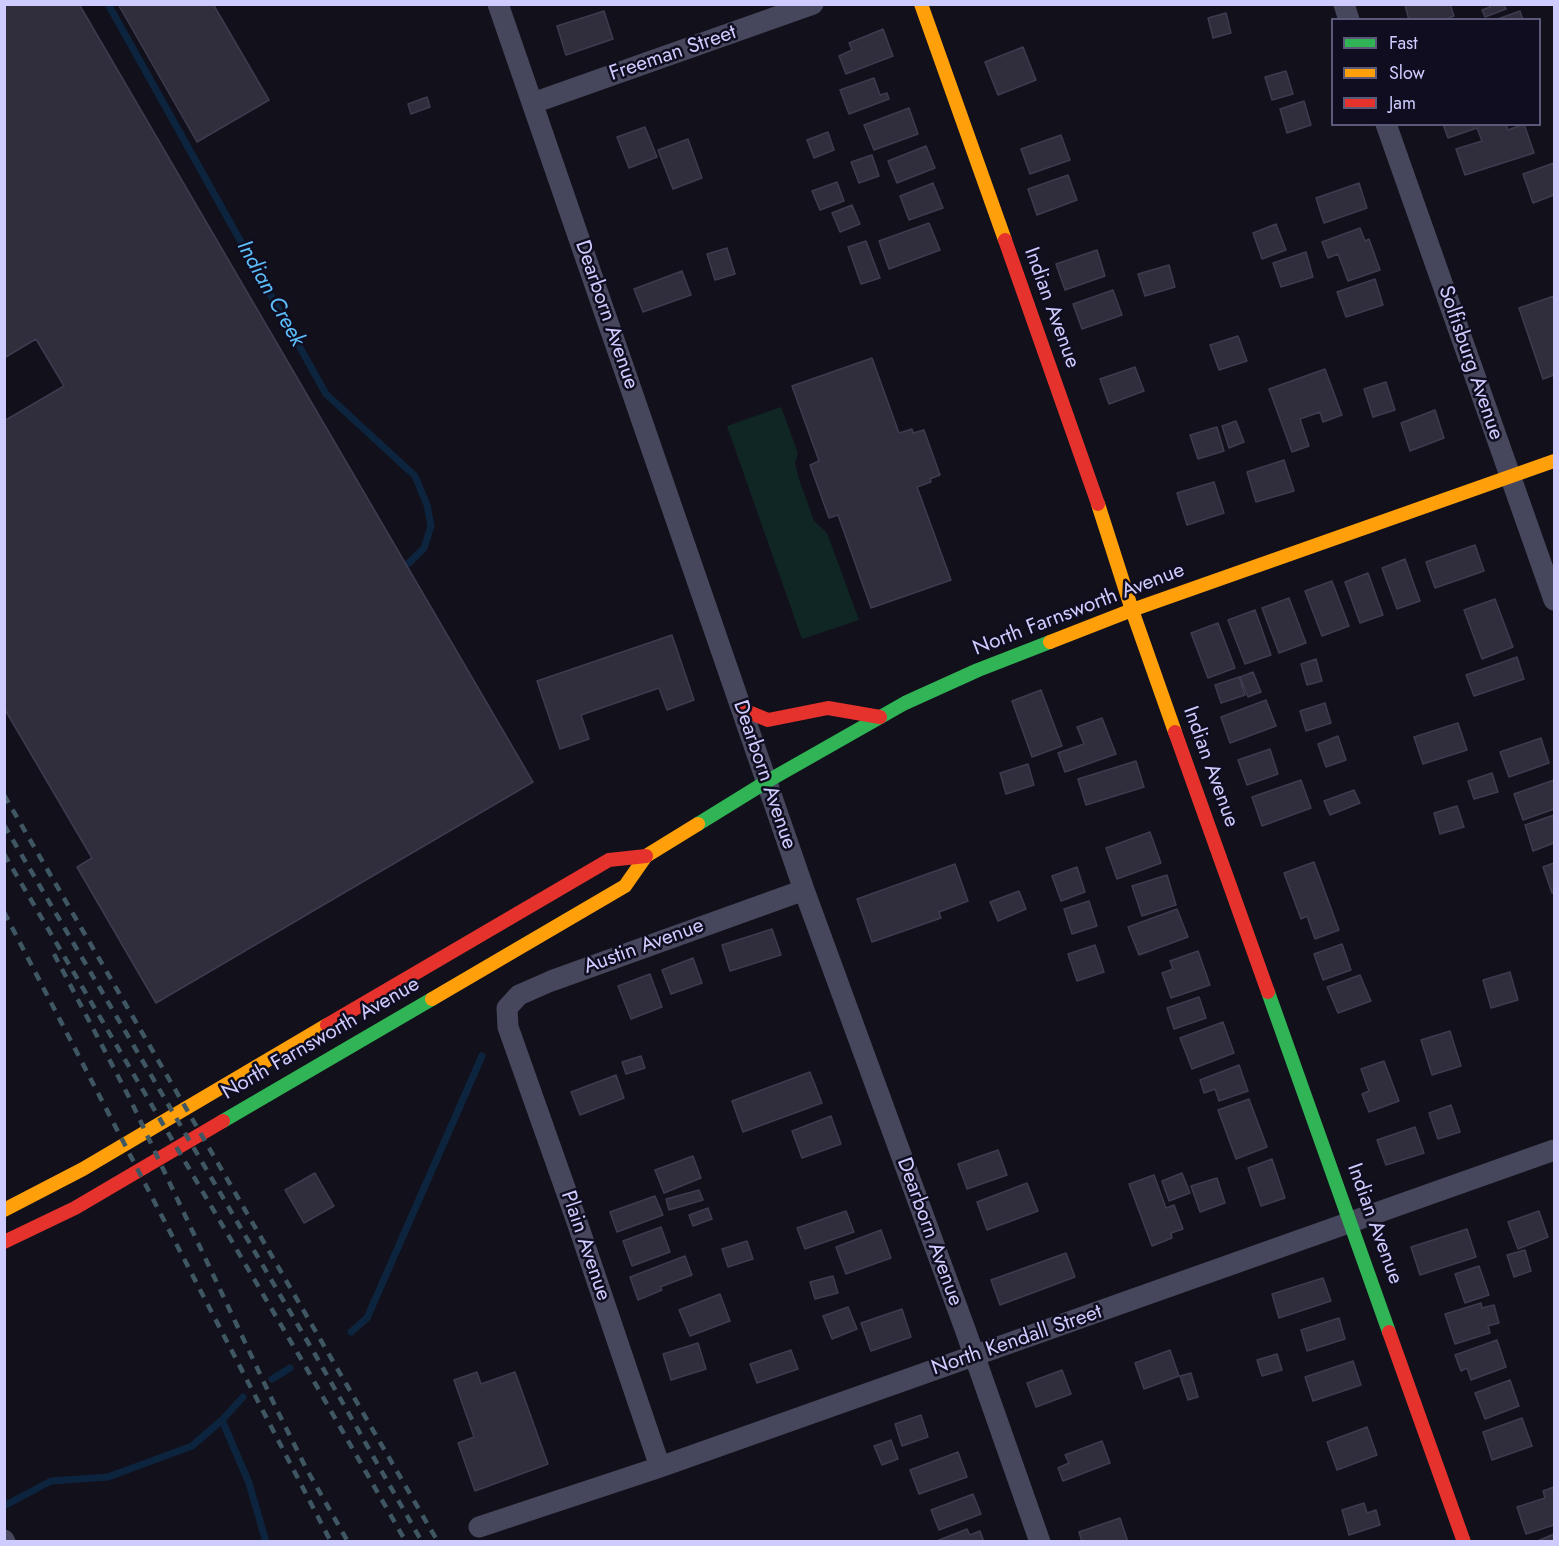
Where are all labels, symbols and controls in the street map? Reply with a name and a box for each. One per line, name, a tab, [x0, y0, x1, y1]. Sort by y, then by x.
legend	[1331, 18, 1541, 126]
street label: Freeman Street	[606, 21, 740, 87]
text: Fast	[1389, 30, 1418, 56]
text: Slow	[1389, 60, 1425, 86]
text: Jam	[1389, 90, 1416, 116]
water label: Indian Creek	[230, 236, 310, 352]
street label: Dearborn Avenue	[569, 237, 643, 393]
street label: Indian Avenue	[1018, 244, 1084, 372]
street label: Solfisburg Avenue	[1432, 283, 1508, 443]
street label: North Farnsworth Avenue	[970, 558, 1188, 662]
street label: Dearborn Avenue	[727, 697, 801, 853]
street label: Indian Avenue	[1177, 703, 1243, 831]
street label: Austin Avenue	[580, 914, 708, 980]
street label: North Farnsworth Avenue	[218, 972, 424, 1106]
street label: Dearborn Avenue	[891, 1154, 967, 1310]
street label: Indian Avenue	[1341, 1160, 1407, 1288]
street label: Plain Avenue	[554, 1188, 616, 1304]
street label: North Kendall Street	[929, 1300, 1105, 1382]

